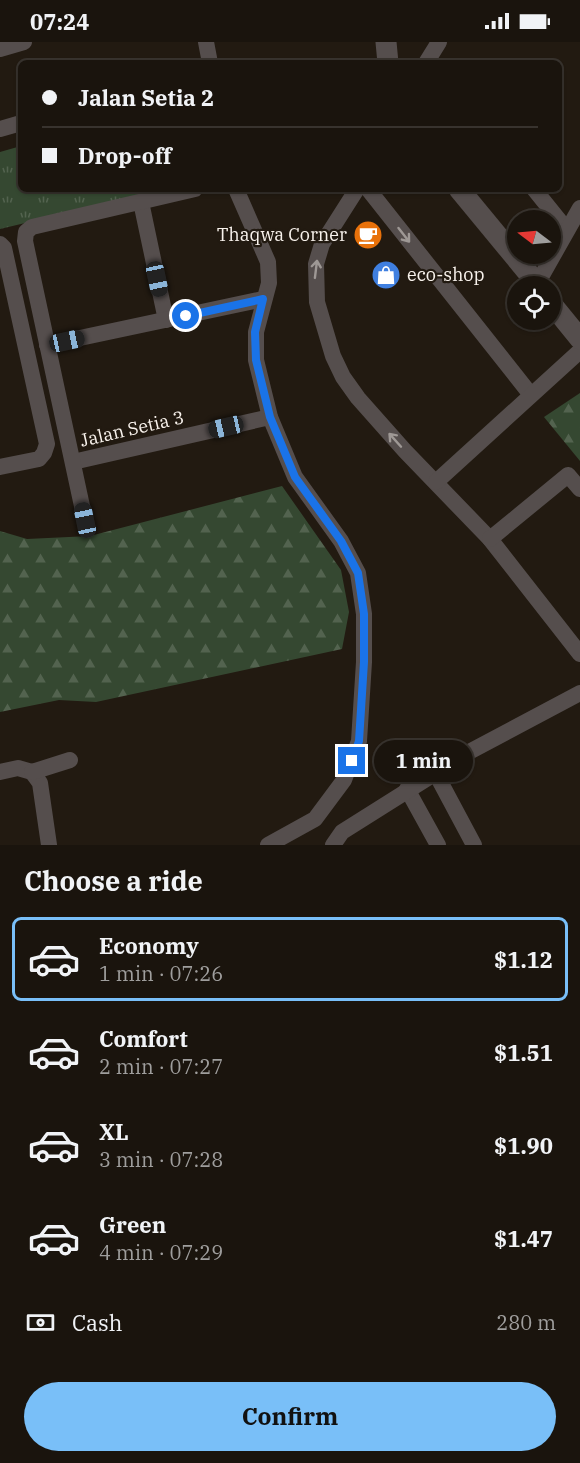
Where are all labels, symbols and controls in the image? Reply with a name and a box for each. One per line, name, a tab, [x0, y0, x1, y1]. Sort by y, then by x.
text: 07:24	[30, 7, 89, 36]
text: Jalan Setia 2	[78, 83, 214, 112]
text: Drop-off	[78, 141, 172, 170]
north arrow	[507, 210, 561, 264]
map controls	[507, 210, 561, 330]
cafe icon: Thaqwa Corner	[352, 219, 384, 251]
place label: Thaqwa Corner	[217, 223, 347, 246]
one-way arrow	[398, 227, 411, 243]
one-way arrow	[311, 259, 322, 279]
shop icon: eco-shop	[370, 259, 402, 291]
car	[144, 260, 170, 298]
place label: eco-shop	[407, 263, 485, 286]
button: locate	[507, 276, 561, 330]
route start	[172, 302, 199, 329]
car	[48, 328, 86, 354]
street label: Jalan Setia 3	[78, 405, 186, 452]
car	[206, 414, 246, 440]
one-way arrow	[388, 433, 402, 448]
car	[72, 501, 98, 539]
callout: 1 min	[373, 740, 472, 782]
route end	[338, 747, 365, 774]
text: 1 min	[396, 747, 452, 774]
text: Choose a ride	[24, 863, 203, 898]
text: Economy	[99, 931, 199, 960]
icon: car	[27, 932, 81, 986]
text: $1.12	[494, 945, 553, 974]
text: 1 min · 07:26	[99, 960, 223, 987]
text: Comfort	[99, 1024, 188, 1053]
icon: car	[27, 1025, 81, 1079]
text: $1.51	[494, 1038, 553, 1067]
text: 2 min · 07:27	[99, 1053, 223, 1080]
text: XL	[99, 1117, 129, 1146]
icon: car	[27, 1118, 81, 1172]
text: $1.90	[494, 1131, 553, 1160]
text: 3 min · 07:28	[99, 1146, 223, 1173]
text: Green	[99, 1210, 166, 1239]
icon: car	[27, 1211, 81, 1265]
text: $1.47	[494, 1224, 553, 1253]
text: 4 min · 07:29	[99, 1239, 223, 1266]
icon: cash	[24, 1306, 57, 1339]
text: Cash	[72, 1308, 123, 1337]
text: 280 m	[496, 1309, 556, 1336]
button: Confirm	[24, 1382, 556, 1451]

